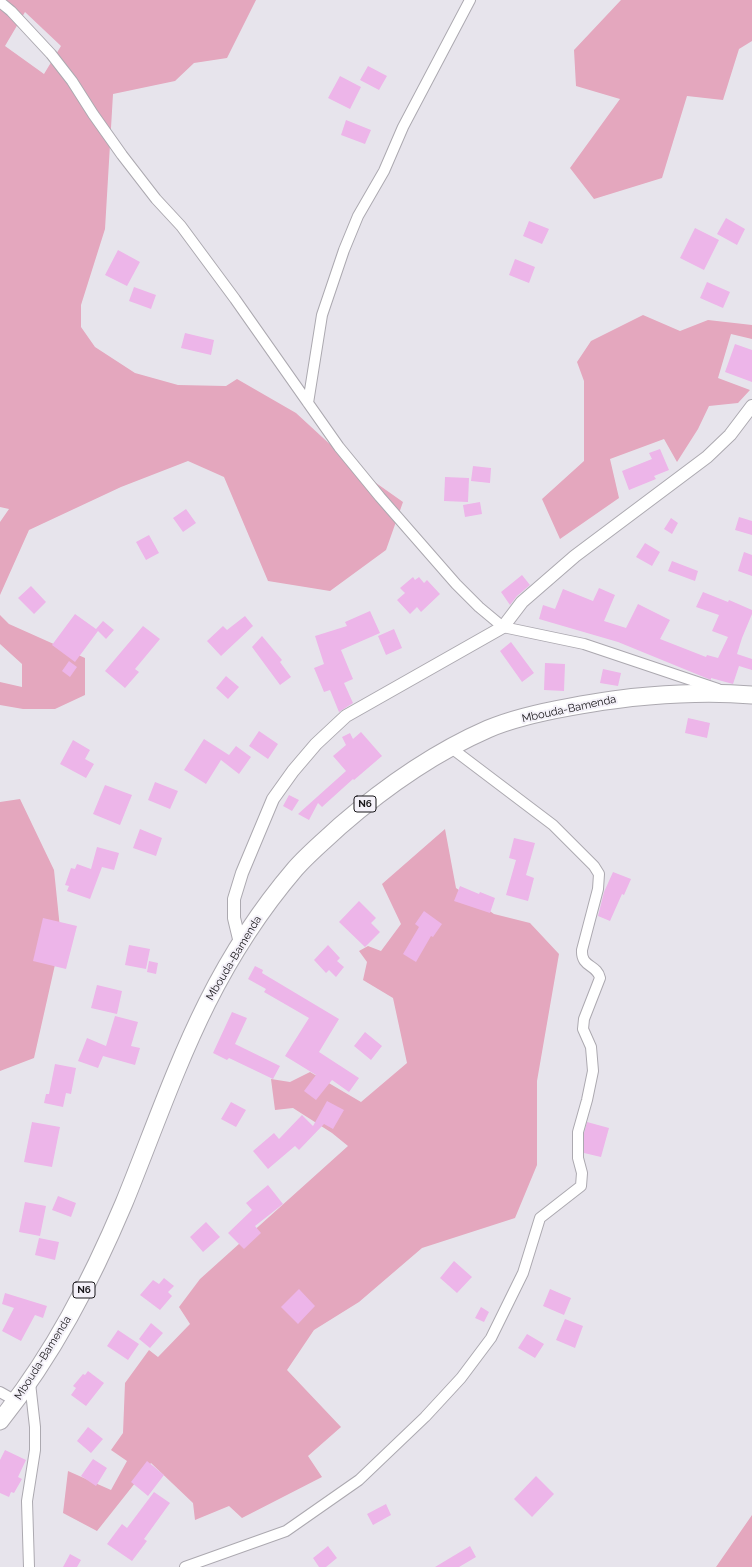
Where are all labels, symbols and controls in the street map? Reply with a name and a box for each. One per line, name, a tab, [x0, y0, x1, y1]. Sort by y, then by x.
street label: Mbouda-Bamenda	[521, 693, 617, 725]
road number: N6	[354, 796, 376, 812]
street label: Mbouda-Bamenda	[204, 913, 264, 1003]
road number: N6	[73, 1282, 95, 1298]
street label: Mbouda-Bamenda	[12, 1314, 74, 1402]

